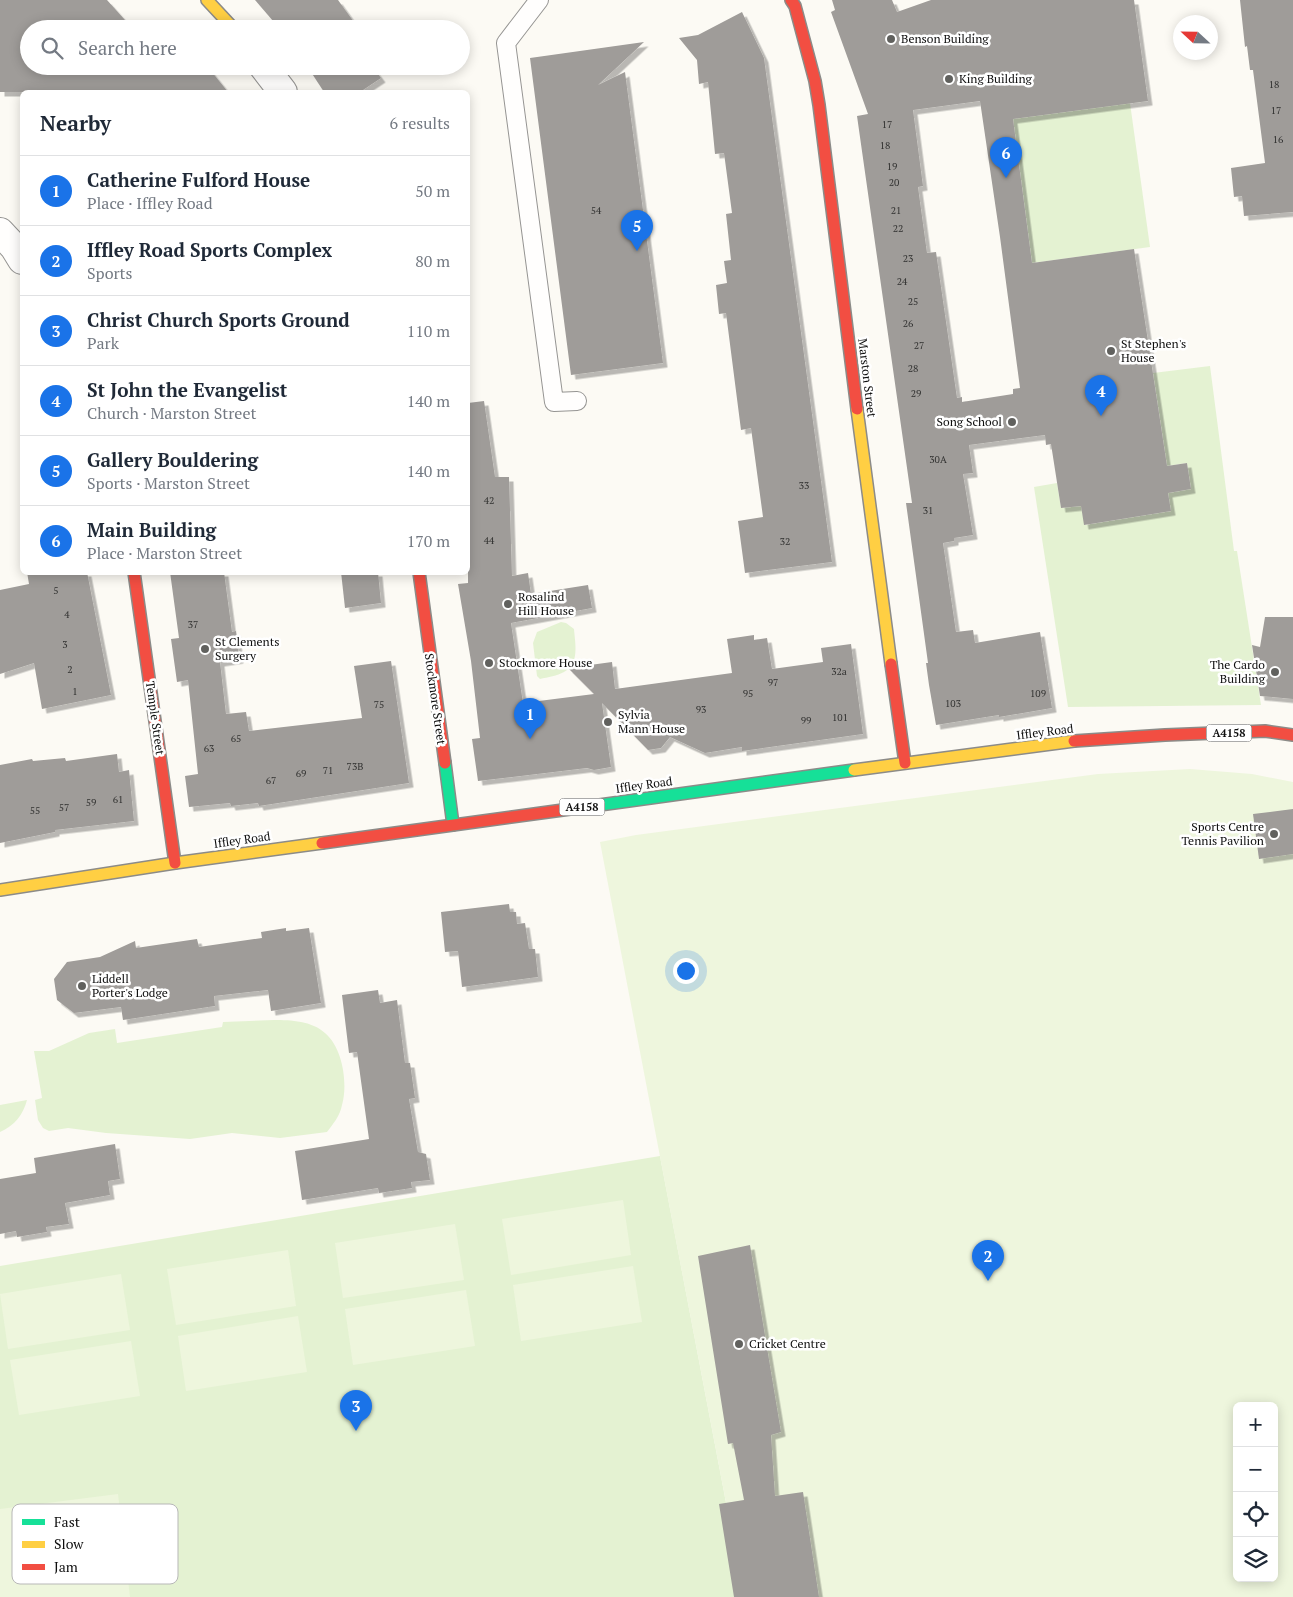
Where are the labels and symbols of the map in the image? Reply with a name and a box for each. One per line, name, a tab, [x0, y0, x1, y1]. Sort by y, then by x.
north arrow	[1173, 15, 1218, 60]
place label: Benson Building	[901, 31, 989, 46]
marker: Benson Building	[885, 33, 897, 45]
place label: King Building	[959, 71, 1033, 86]
marker: King Building	[943, 73, 955, 85]
house number: 18	[1269, 78, 1279, 91]
house number: 17	[1271, 104, 1281, 117]
house number: 17	[882, 118, 892, 131]
house number: 16	[1273, 133, 1284, 146]
pin: 6	[990, 137, 1022, 178]
house number: 18	[880, 139, 890, 152]
house number: 19	[887, 160, 897, 173]
house number: 20	[889, 176, 899, 189]
house number: 54	[591, 204, 602, 217]
house number: 21	[891, 204, 901, 217]
pin: 5	[621, 210, 653, 251]
house number: 22	[893, 222, 903, 235]
house number: 23	[903, 252, 913, 265]
house number: 24	[897, 275, 908, 288]
house number: 25	[908, 295, 918, 308]
house number: 26	[903, 317, 914, 330]
place label: St Stephen's House	[1121, 336, 1186, 365]
street label: Marston Street	[855, 338, 880, 419]
house number: 27	[914, 339, 924, 352]
marker: St Stephen's House	[1105, 345, 1117, 357]
house number: 28	[908, 362, 918, 375]
pin: 4	[1085, 375, 1117, 416]
house number: 29	[911, 387, 921, 400]
place label: Song School	[937, 414, 1002, 429]
marker: Song School	[1006, 416, 1018, 428]
house number: 30A	[929, 453, 947, 466]
house number: 33	[799, 479, 809, 492]
house number: 42	[484, 494, 494, 507]
house number: 31	[923, 504, 933, 517]
house number: 44	[484, 534, 495, 547]
house number: 32	[780, 535, 790, 548]
house number: 5	[53, 584, 59, 597]
place label: Rosalind Hill House	[518, 589, 574, 618]
marker: Rosalind Hill House	[502, 598, 514, 610]
house number: 4	[64, 608, 70, 621]
house number: 37	[188, 618, 198, 631]
place label: St Clements Surgery	[215, 634, 279, 663]
house number: 3	[62, 638, 68, 651]
marker: St Clements Surgery	[199, 643, 211, 655]
street label: Stockmore Street	[422, 652, 449, 746]
place label: Stockmore House	[499, 655, 592, 670]
marker: Stockmore House	[483, 657, 495, 669]
place label: The Cardo Building	[1210, 657, 1266, 686]
house number: 2	[67, 663, 73, 676]
house number: 32a	[831, 665, 847, 678]
marker: The Cardo Building	[1269, 666, 1281, 678]
house number: 97	[768, 676, 778, 689]
street label: Temple Street	[143, 680, 168, 756]
house number: 1	[72, 685, 78, 698]
house number: 95	[743, 687, 753, 700]
house number: 109	[1030, 687, 1046, 700]
house number: 103	[945, 697, 961, 710]
house number: 75	[374, 698, 384, 711]
pin: 1	[514, 698, 546, 739]
house number: 93	[696, 703, 706, 716]
place label: Sylvia Mann House	[618, 707, 685, 736]
house number: 101	[832, 711, 848, 724]
house number: 99	[801, 714, 811, 727]
marker: Sylvia Mann House	[602, 716, 614, 728]
street label: Iffley Road	[1016, 721, 1075, 742]
road number: A4158	[1206, 724, 1252, 741]
house number: 65	[231, 732, 241, 745]
house number: 63	[204, 742, 214, 755]
house number: 73B	[347, 760, 363, 773]
house number: 71	[323, 764, 333, 777]
house number: 69	[296, 767, 306, 780]
street label: Iffley Road	[615, 773, 674, 796]
house number: 67	[266, 774, 276, 787]
house number: 61	[113, 793, 123, 806]
house number: 59	[86, 796, 96, 809]
road number: A4158	[560, 799, 604, 816]
house number: 57	[59, 801, 69, 814]
house number: 55	[30, 804, 40, 817]
place label: Sports Centre Tennis Pavilion	[1181, 819, 1264, 848]
street label: Iffley Road	[213, 828, 272, 851]
marker: Sports Centre Tennis Pavilion	[1268, 828, 1280, 840]
your location	[673, 958, 699, 984]
place label: Liddell Porter's Lodge	[92, 971, 168, 1000]
marker: Liddell Porter's Lodge	[76, 980, 88, 992]
pin: 2	[972, 1240, 1004, 1281]
place label: Cricket Centre	[749, 1336, 826, 1351]
marker: Cricket Centre	[733, 1338, 745, 1350]
pin: 3	[340, 1390, 372, 1431]
legend	[12, 1504, 178, 1584]
text: Fast	[54, 1512, 81, 1531]
text: Slow	[54, 1534, 84, 1553]
text: Jam	[54, 1557, 78, 1576]

